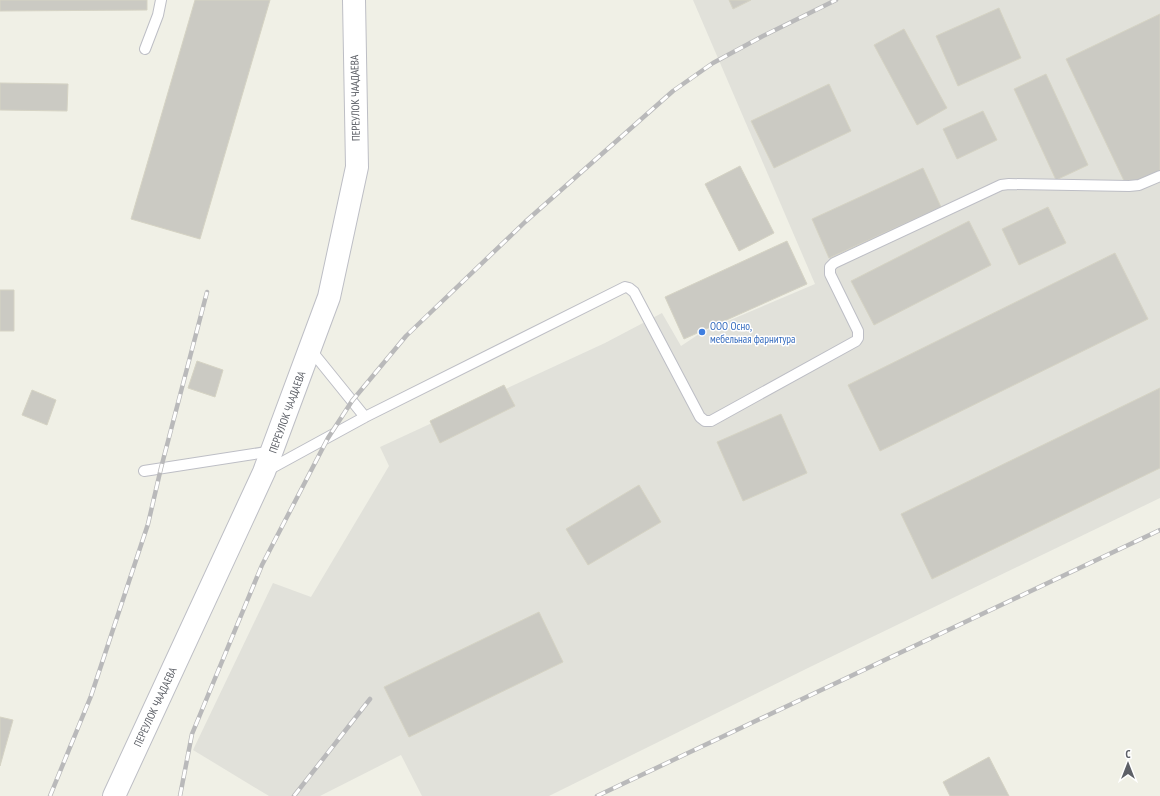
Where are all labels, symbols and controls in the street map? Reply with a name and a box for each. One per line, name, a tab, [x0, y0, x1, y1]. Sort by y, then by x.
street label: ПЕРЕУЛОК ЧААДАЕВА	[347, 54, 363, 141]
place label: ООО Осно, мебельная фарнитура	[710, 319, 795, 346]
marker: ООО Осно, мебельная фарнитура	[697, 327, 707, 337]
street label: ПЕРЕУЛОК ЧААДАЕВА	[266, 368, 309, 455]
street label: ПЕРЕУЛОК ЧААДАЕВА	[130, 664, 180, 749]
north arrow	[1108, 744, 1148, 784]
text: С	[1125, 747, 1131, 761]

